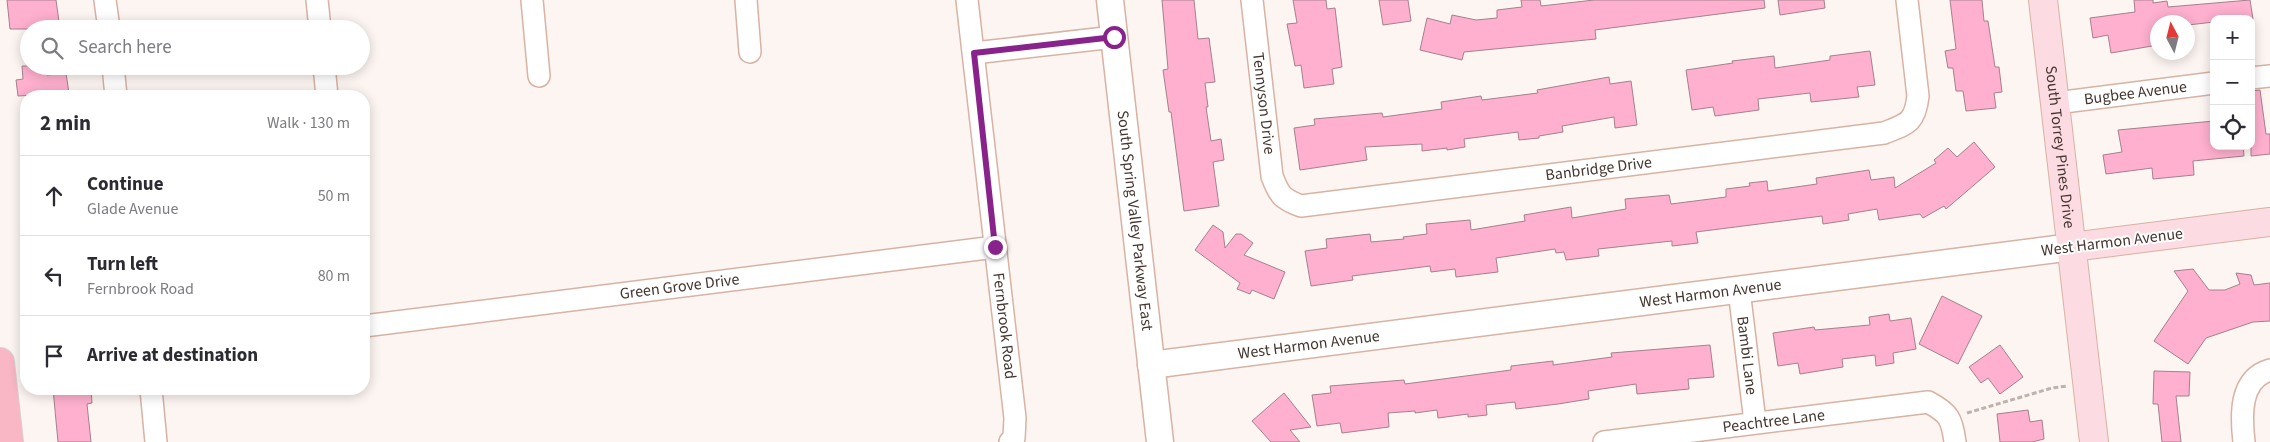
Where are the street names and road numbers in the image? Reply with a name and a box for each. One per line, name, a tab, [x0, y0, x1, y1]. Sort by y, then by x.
street label: Tennyson Drive	[1247, 51, 1280, 156]
street label: South Torrey Pines Drive	[2040, 65, 2080, 230]
street label: Bugbee Avenue	[2083, 76, 2188, 110]
street label: South Spring Valley Parkway East	[1112, 109, 1158, 332]
street label: Banbridge Drive	[1544, 151, 1653, 186]
street label: West Harmon Avenue	[2040, 222, 2184, 262]
street label: Green Grove Drive	[618, 268, 741, 305]
street label: Fernbrook Road	[987, 271, 1021, 380]
street label: West Harmon Avenue	[1638, 273, 1783, 313]
street label: Bambi Lane	[1731, 315, 1763, 396]
street label: West Harmon Avenue	[1236, 325, 1381, 365]
street label: Peachtree Lane	[1721, 404, 1826, 438]

